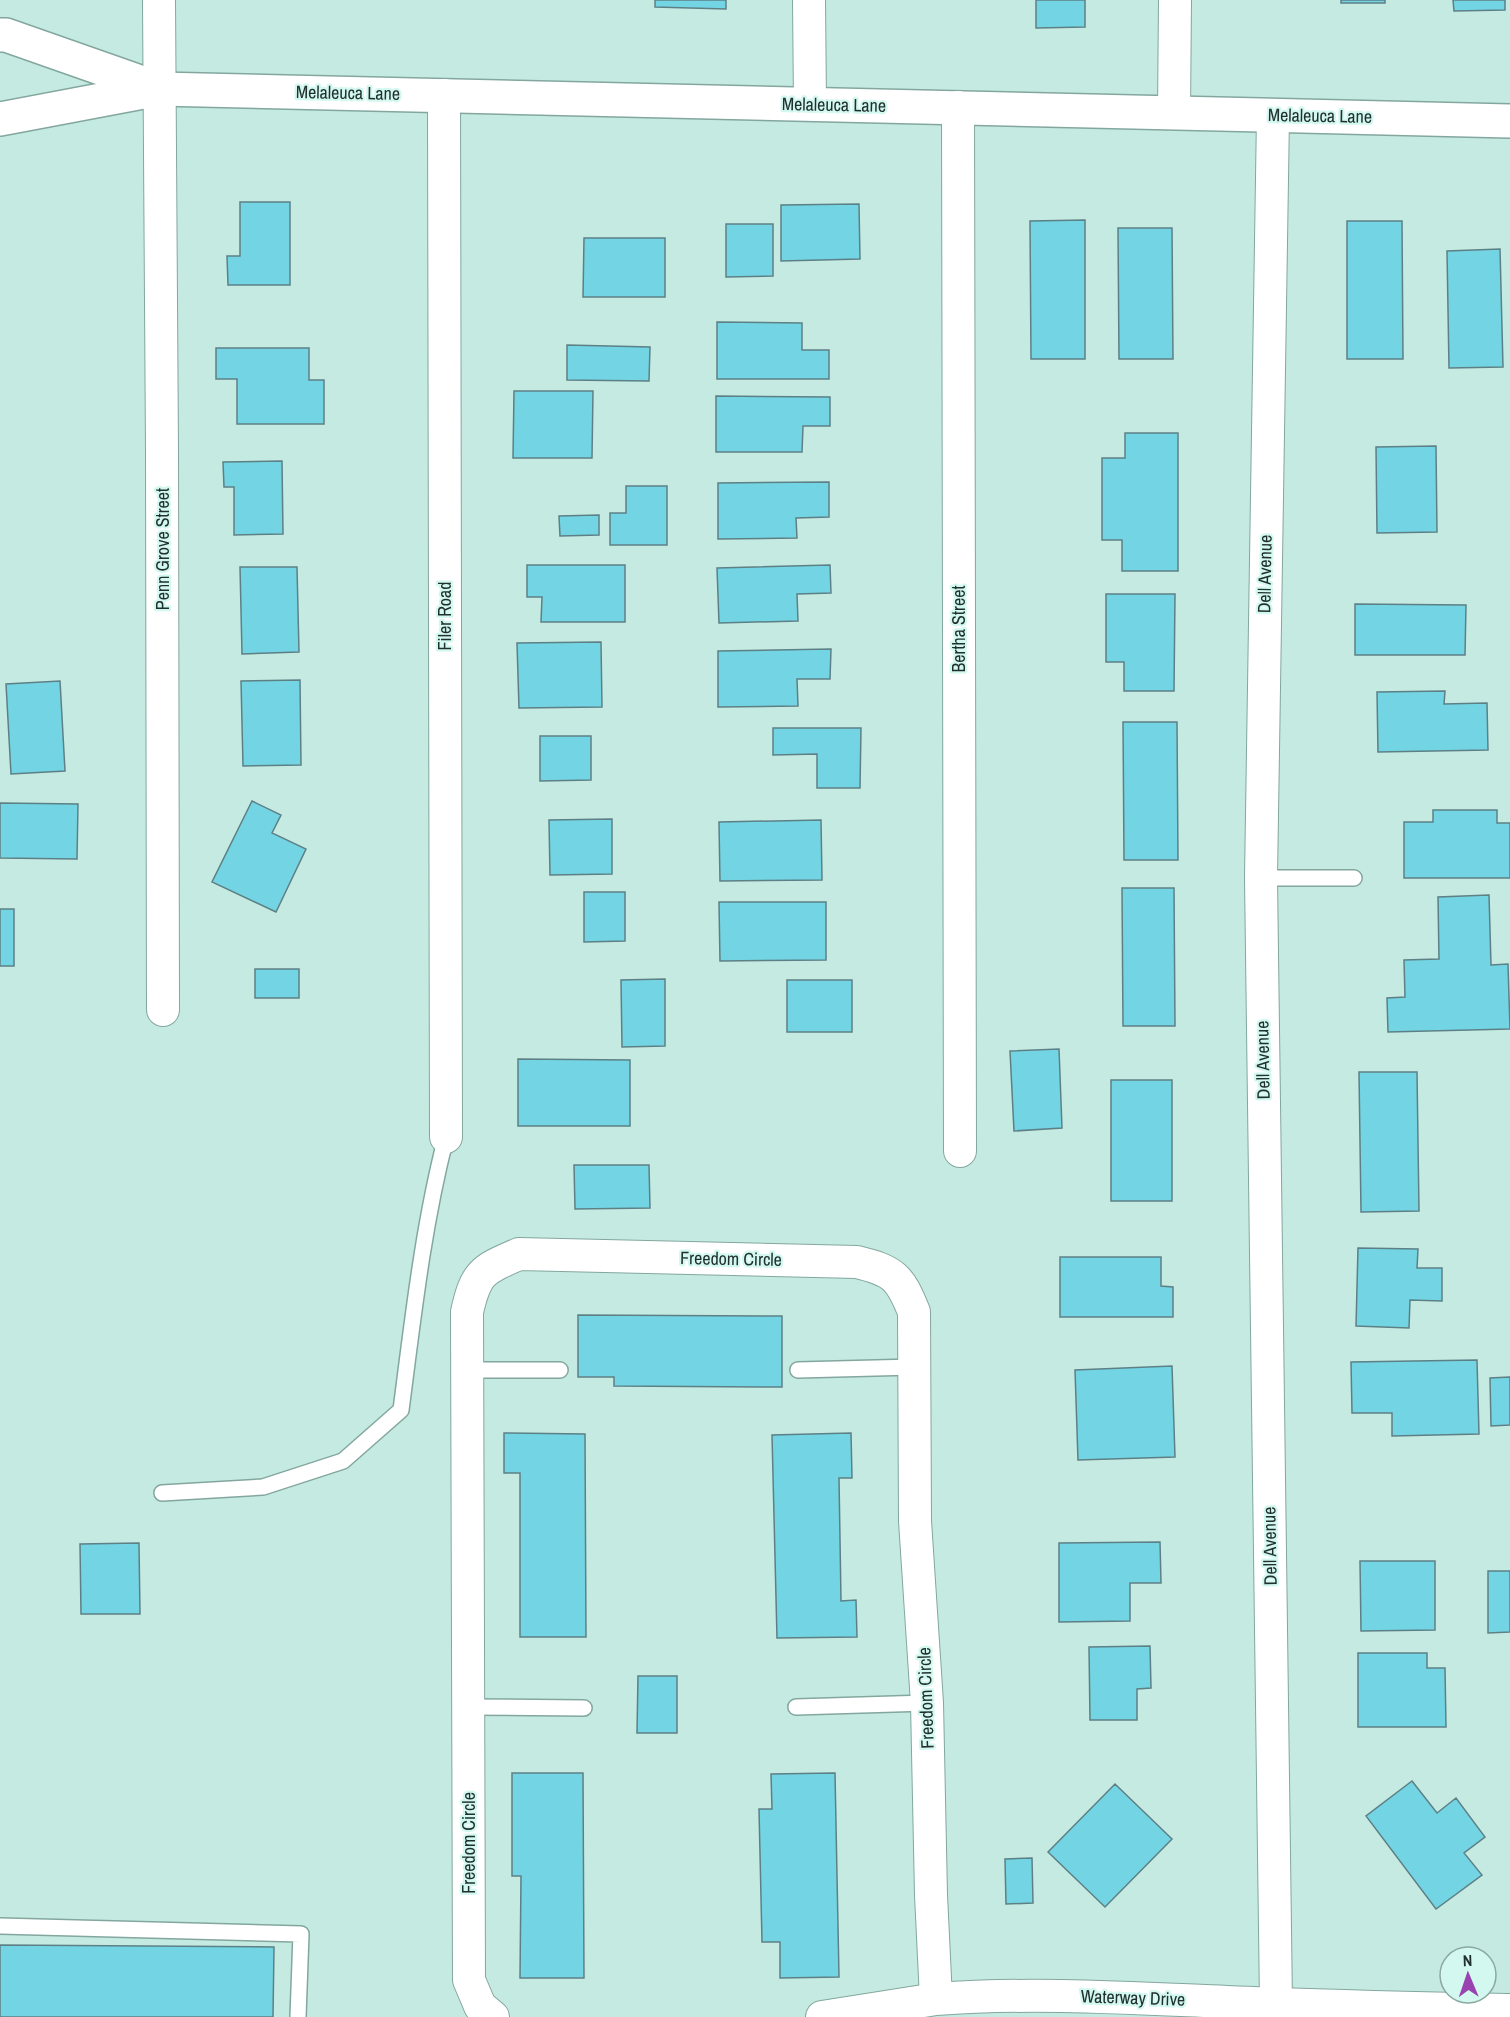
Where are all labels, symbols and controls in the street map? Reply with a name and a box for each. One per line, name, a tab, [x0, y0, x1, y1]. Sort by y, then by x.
street label: Melaleuca Lane	[296, 79, 400, 106]
street label: Melaleuca Lane	[782, 91, 886, 118]
street label: Melaleuca Lane	[1268, 102, 1372, 129]
street label: Penn Grove Street	[150, 488, 175, 610]
street label: Dell Avenue	[1251, 535, 1278, 613]
street label: Filer Road	[432, 582, 457, 650]
street label: Bertha Street	[946, 586, 971, 672]
street label: Dell Avenue	[1249, 1021, 1276, 1099]
street label: Freedom Circle	[680, 1245, 782, 1272]
street label: Dell Avenue	[1256, 1507, 1283, 1585]
street label: Freedom Circle	[911, 1647, 940, 1749]
street label: Freedom Circle	[456, 1792, 481, 1894]
north arrow	[1438, 1945, 1498, 2005]
text: N	[1462, 1949, 1473, 1971]
street label: Waterway Drive	[1080, 1983, 1186, 2012]

